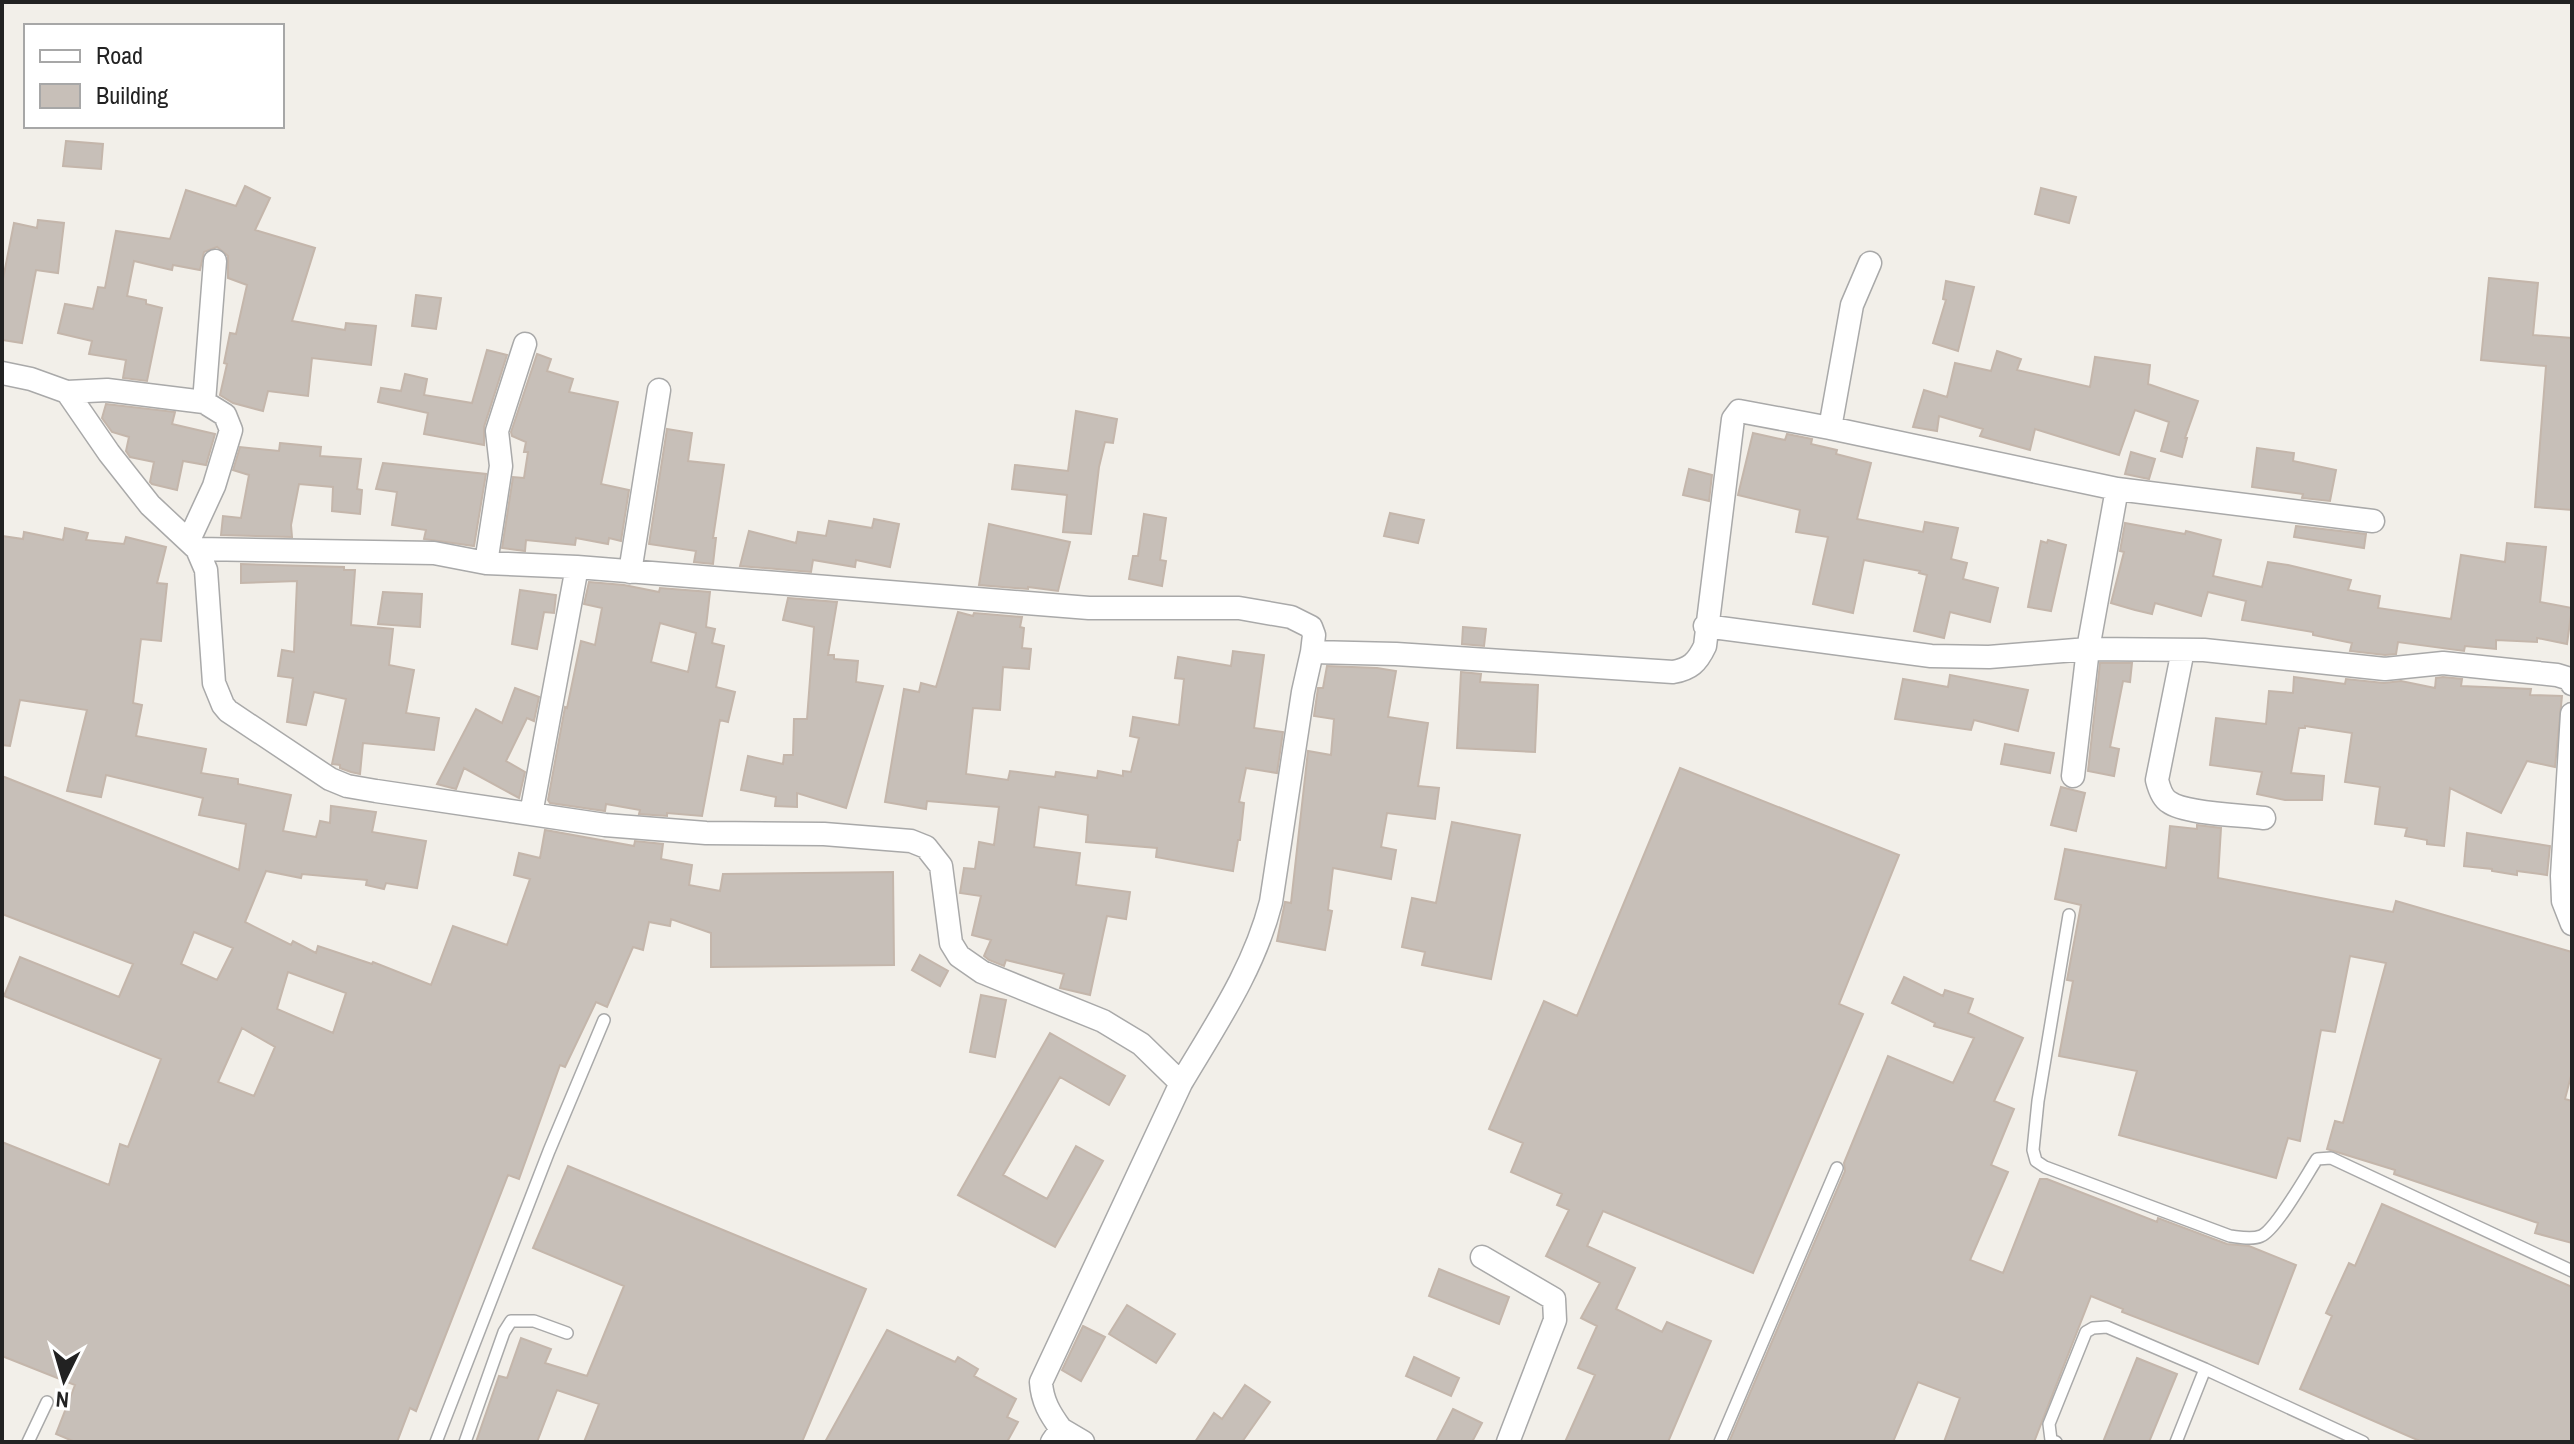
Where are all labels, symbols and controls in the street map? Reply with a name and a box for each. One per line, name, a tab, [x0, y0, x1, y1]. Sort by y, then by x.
legend	[24, 24, 284, 128]
text: Road	[96, 39, 143, 71]
text: Building	[96, 79, 168, 111]
north arrow	[24, 1340, 104, 1420]
text: N	[54, 1384, 70, 1415]

